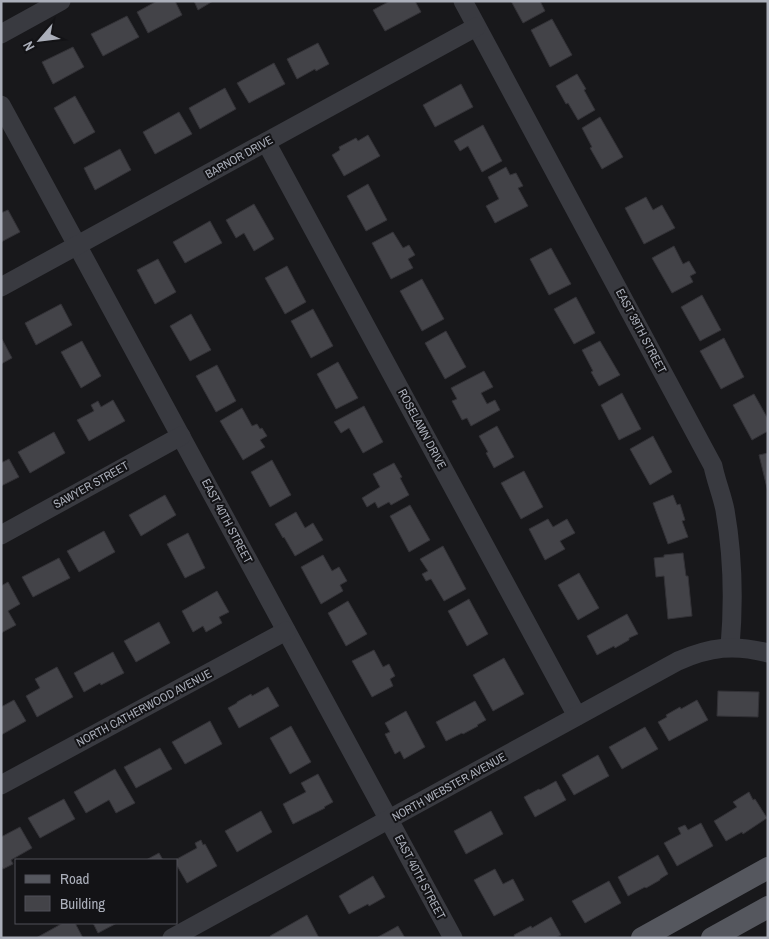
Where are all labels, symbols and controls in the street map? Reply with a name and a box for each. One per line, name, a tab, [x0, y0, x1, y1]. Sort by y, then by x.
north arrow	[15, 15, 65, 65]
text: N	[19, 38, 38, 54]
street label: BARNOR DRIVE	[202, 132, 276, 182]
street label: EAST 39TH STREET	[612, 286, 670, 376]
street label: ROSELAWN DRIVE	[394, 386, 450, 472]
street label: SAWYER STREET	[50, 458, 132, 512]
street label: EAST 40TH STREET	[198, 476, 256, 566]
street label: NORTH CATHERWOOD AVENUE	[74, 666, 214, 750]
street label: NORTH WEBSTER AVENUE	[389, 749, 509, 825]
street label: EAST 40TH STREET	[391, 832, 449, 922]
legend	[15, 859, 178, 924]
text: Road	[60, 868, 89, 889]
text: Building	[60, 893, 105, 914]

